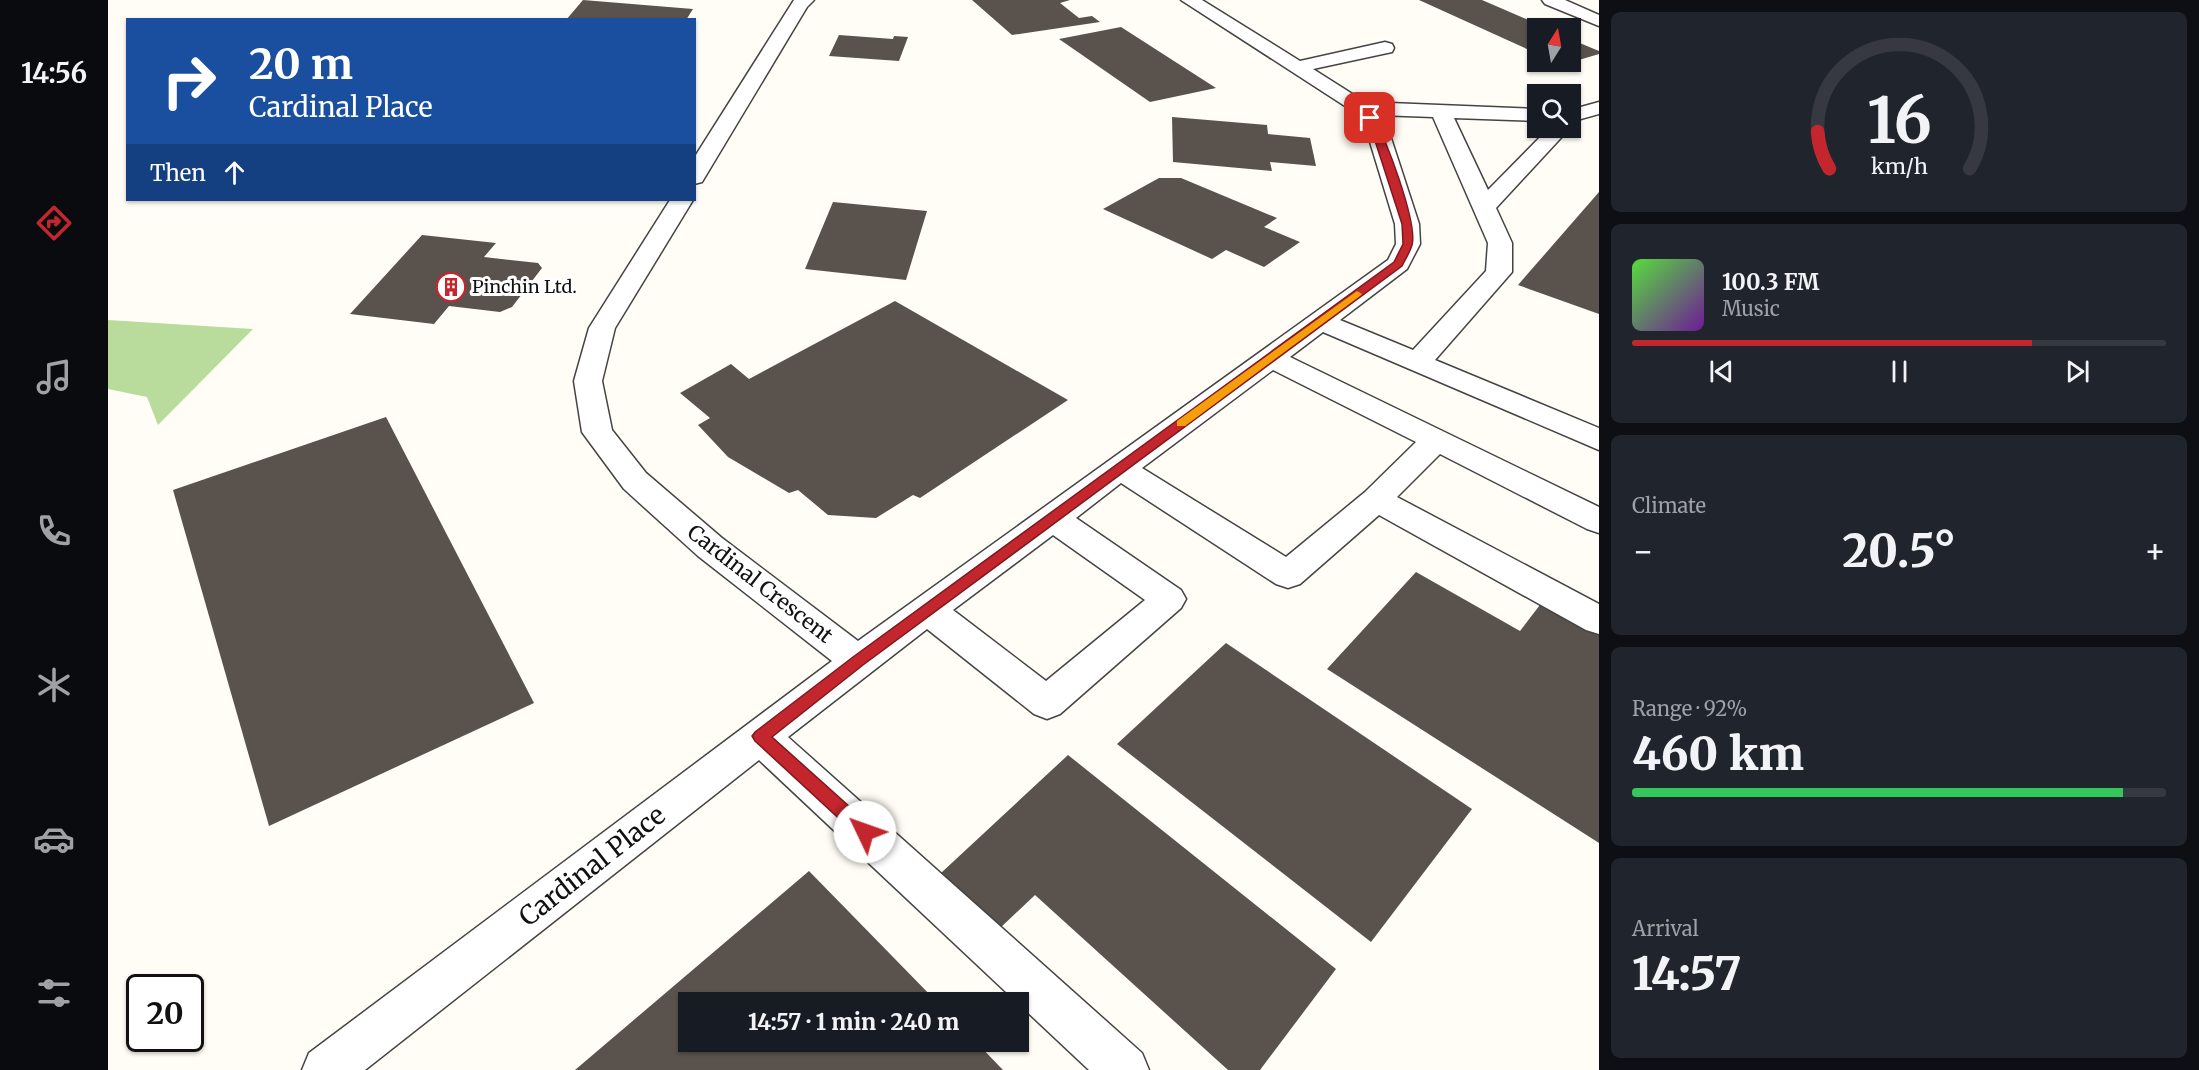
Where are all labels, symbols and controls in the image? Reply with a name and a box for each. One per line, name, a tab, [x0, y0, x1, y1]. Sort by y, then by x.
north arrow	[1527, 18, 1581, 72]
map controls	[1527, 18, 1581, 138]
text: 20 m	[249, 38, 353, 90]
icon: right	[150, 42, 228, 120]
text: 14:56	[21, 56, 87, 90]
text: 16	[1867, 82, 1931, 160]
button: search	[1527, 84, 1581, 138]
text: Cardinal Place	[249, 90, 433, 124]
pin	[1344, 92, 1395, 143]
icon: arrive	[1353, 101, 1386, 134]
text: km/h	[1871, 153, 1927, 180]
icon: ahead	[218, 156, 251, 189]
text: Then	[150, 159, 206, 187]
icon: directions	[33, 202, 75, 244]
text: 100.3 FM	[1722, 268, 1820, 296]
building icon: Pinchin Ltd.	[435, 271, 467, 303]
place label: Pinchin Ltd.	[472, 275, 577, 298]
text: Music	[1722, 296, 1780, 321]
icon: previous	[1705, 355, 1738, 388]
icon: pause	[1883, 355, 1916, 388]
icon: next	[2061, 355, 2094, 388]
icon: music	[33, 356, 75, 398]
text: Climate	[1632, 493, 1706, 518]
icon: phone	[33, 510, 75, 552]
street label: Cardinal Crescent	[682, 518, 838, 649]
text: 20.5°	[1842, 523, 1956, 579]
text: −	[1632, 531, 1654, 572]
text: +	[2144, 531, 2166, 572]
icon: climate	[33, 664, 75, 706]
text: Range · 92%	[1632, 696, 1747, 721]
text: 460 km	[1632, 726, 1804, 782]
street label: Cardinal Place	[512, 798, 671, 933]
position arrow	[833, 800, 897, 864]
icon: car	[33, 818, 75, 860]
text: Arrival	[1632, 916, 1699, 941]
text: 14:57	[1632, 946, 1741, 1002]
icon: filters	[33, 972, 75, 1014]
speed limit sign: 20	[126, 974, 204, 1052]
text: 14:57 · 1 min · 240 m	[748, 1008, 959, 1036]

